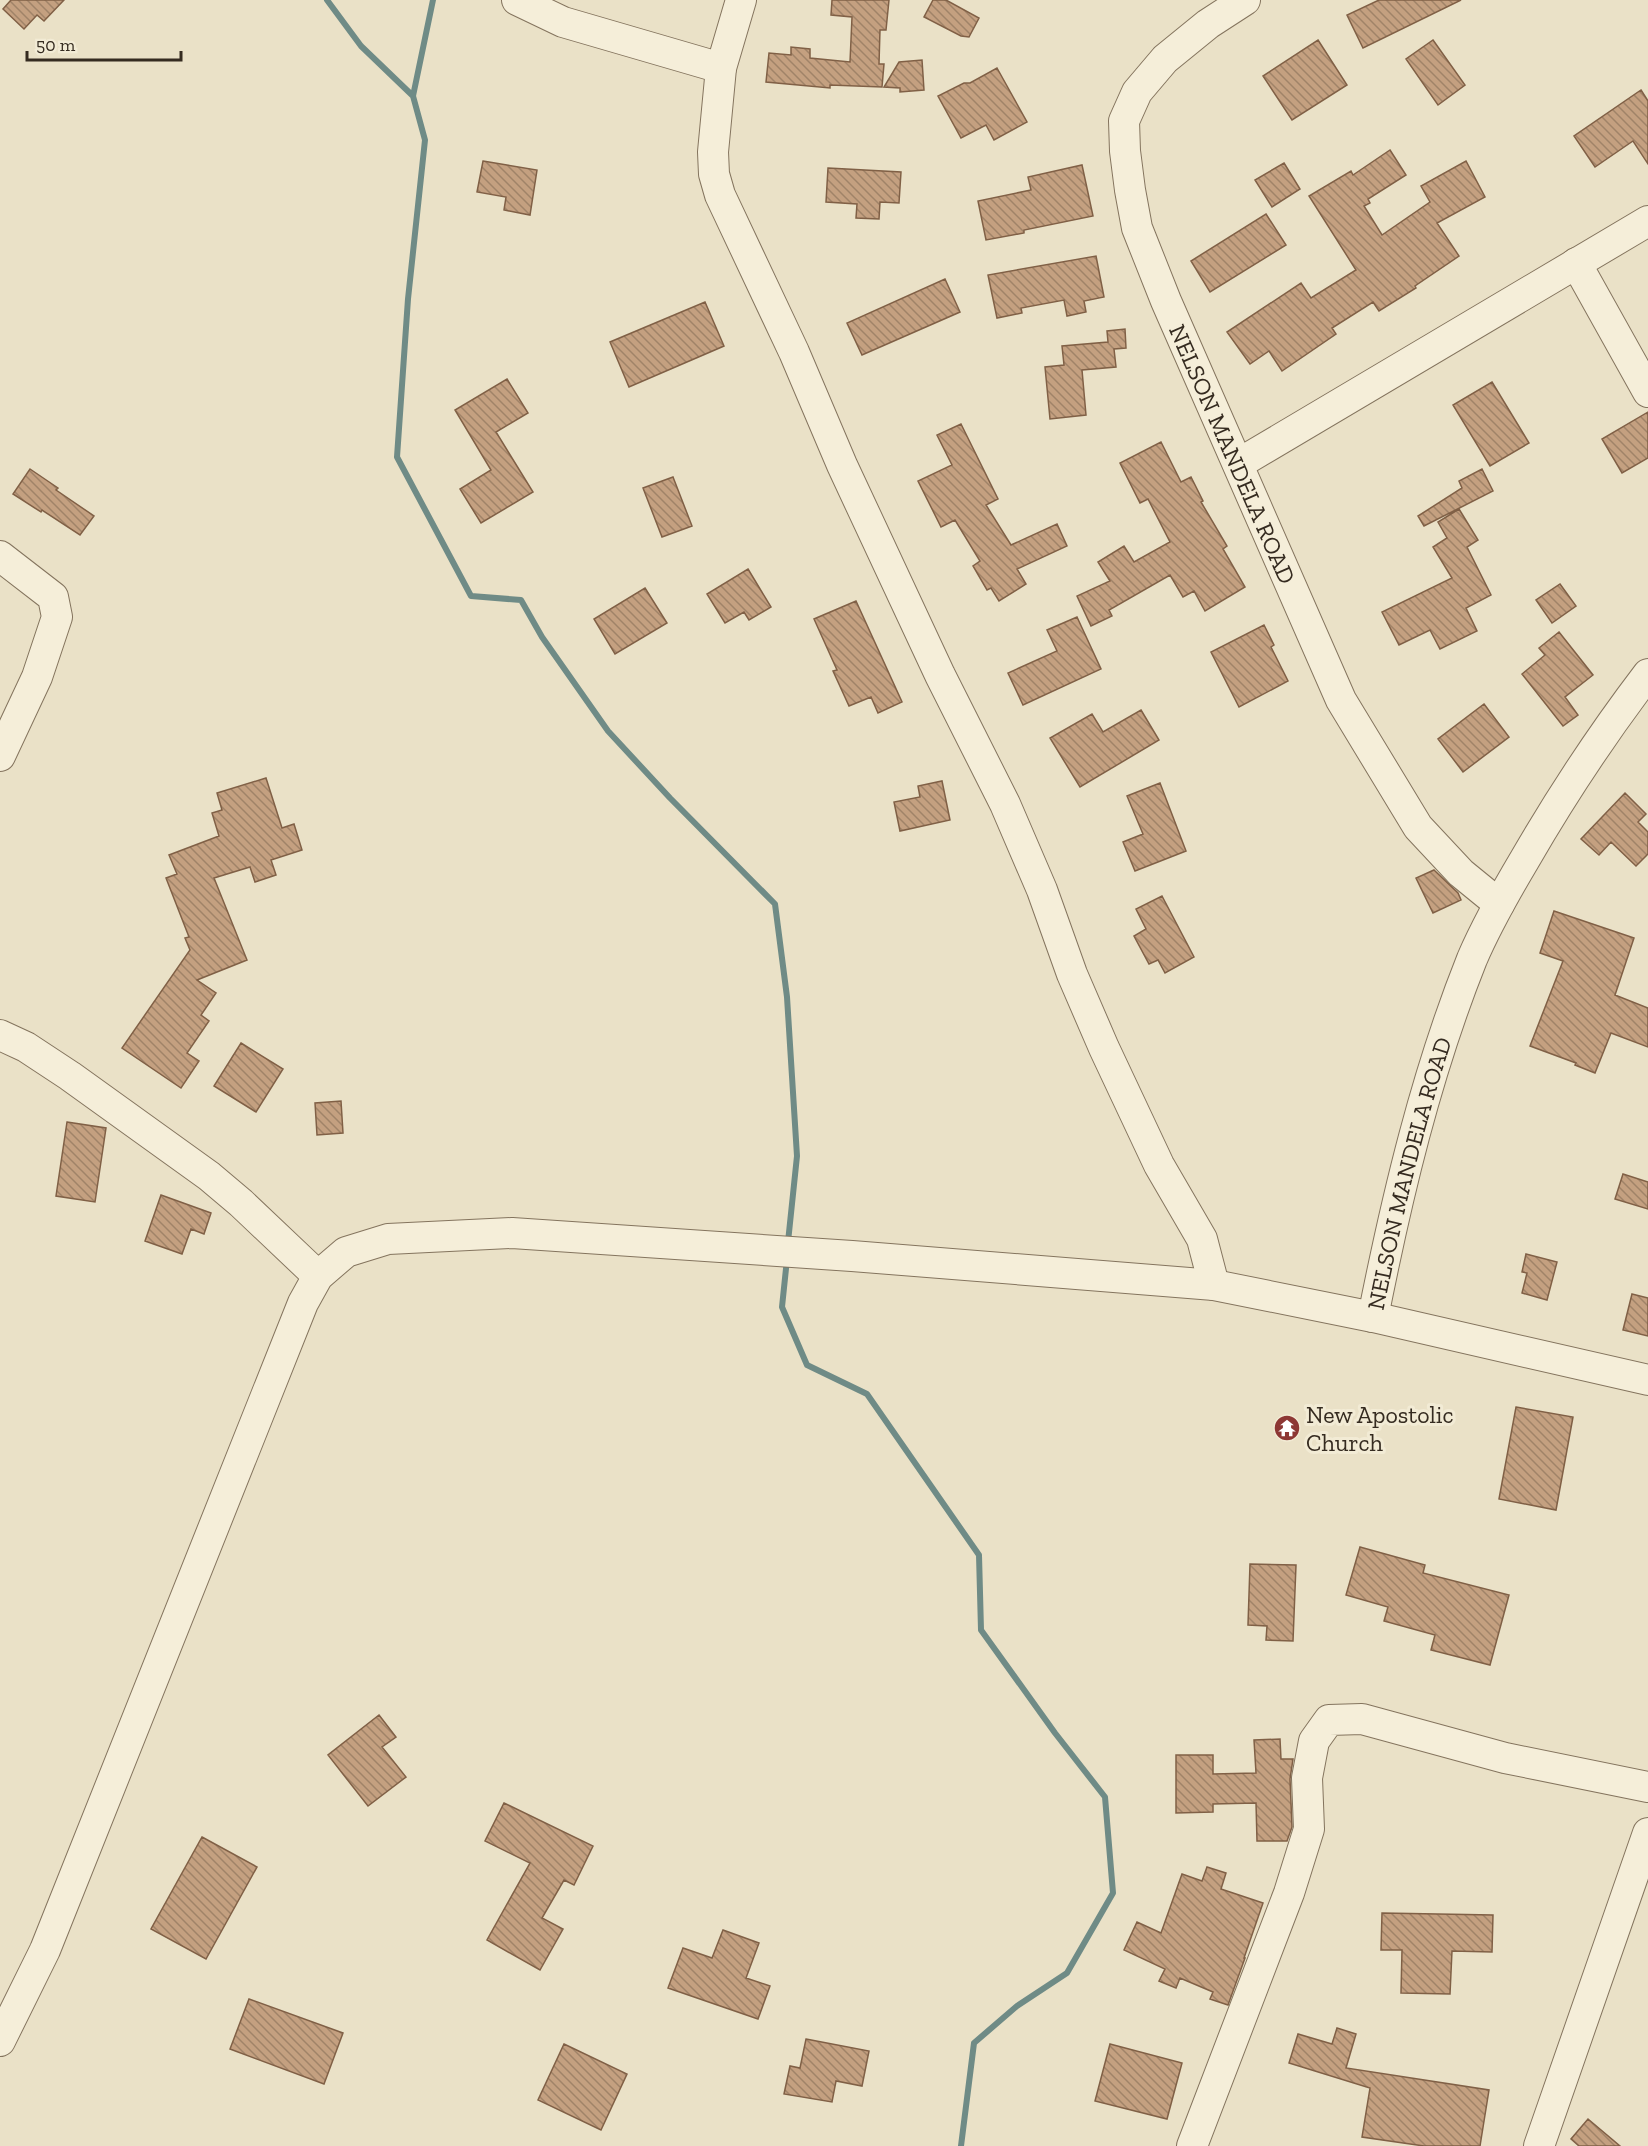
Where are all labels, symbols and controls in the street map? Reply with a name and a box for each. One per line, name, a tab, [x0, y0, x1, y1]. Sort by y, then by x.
scale bar	[27, 24, 182, 62]
text: 50 m	[36, 34, 76, 56]
street label: NELSON MANDELA ROAD	[1163, 320, 1303, 588]
street label: NELSON MANDELA ROAD	[1360, 1033, 1457, 1312]
place label: New Apostolic Church	[1306, 1400, 1454, 1457]
temple icon: New Apostolic Church	[1272, 1413, 1302, 1443]

